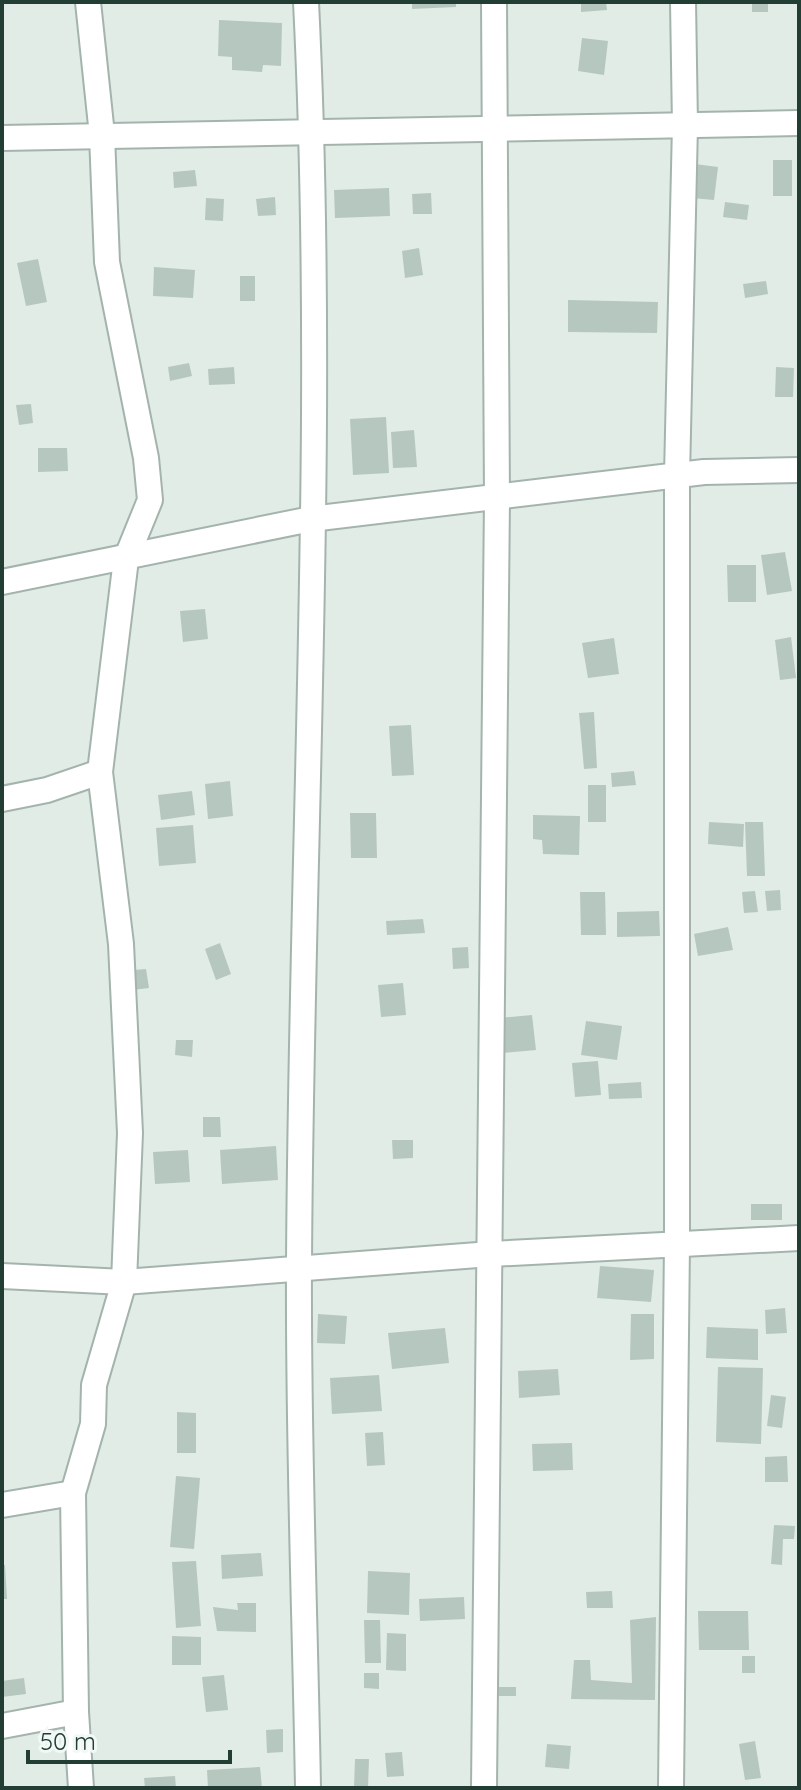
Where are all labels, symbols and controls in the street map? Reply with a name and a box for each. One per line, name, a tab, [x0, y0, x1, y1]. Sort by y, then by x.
scale bar	[28, 1714, 230, 1764]
text: 50 m	[40, 1726, 96, 1756]

